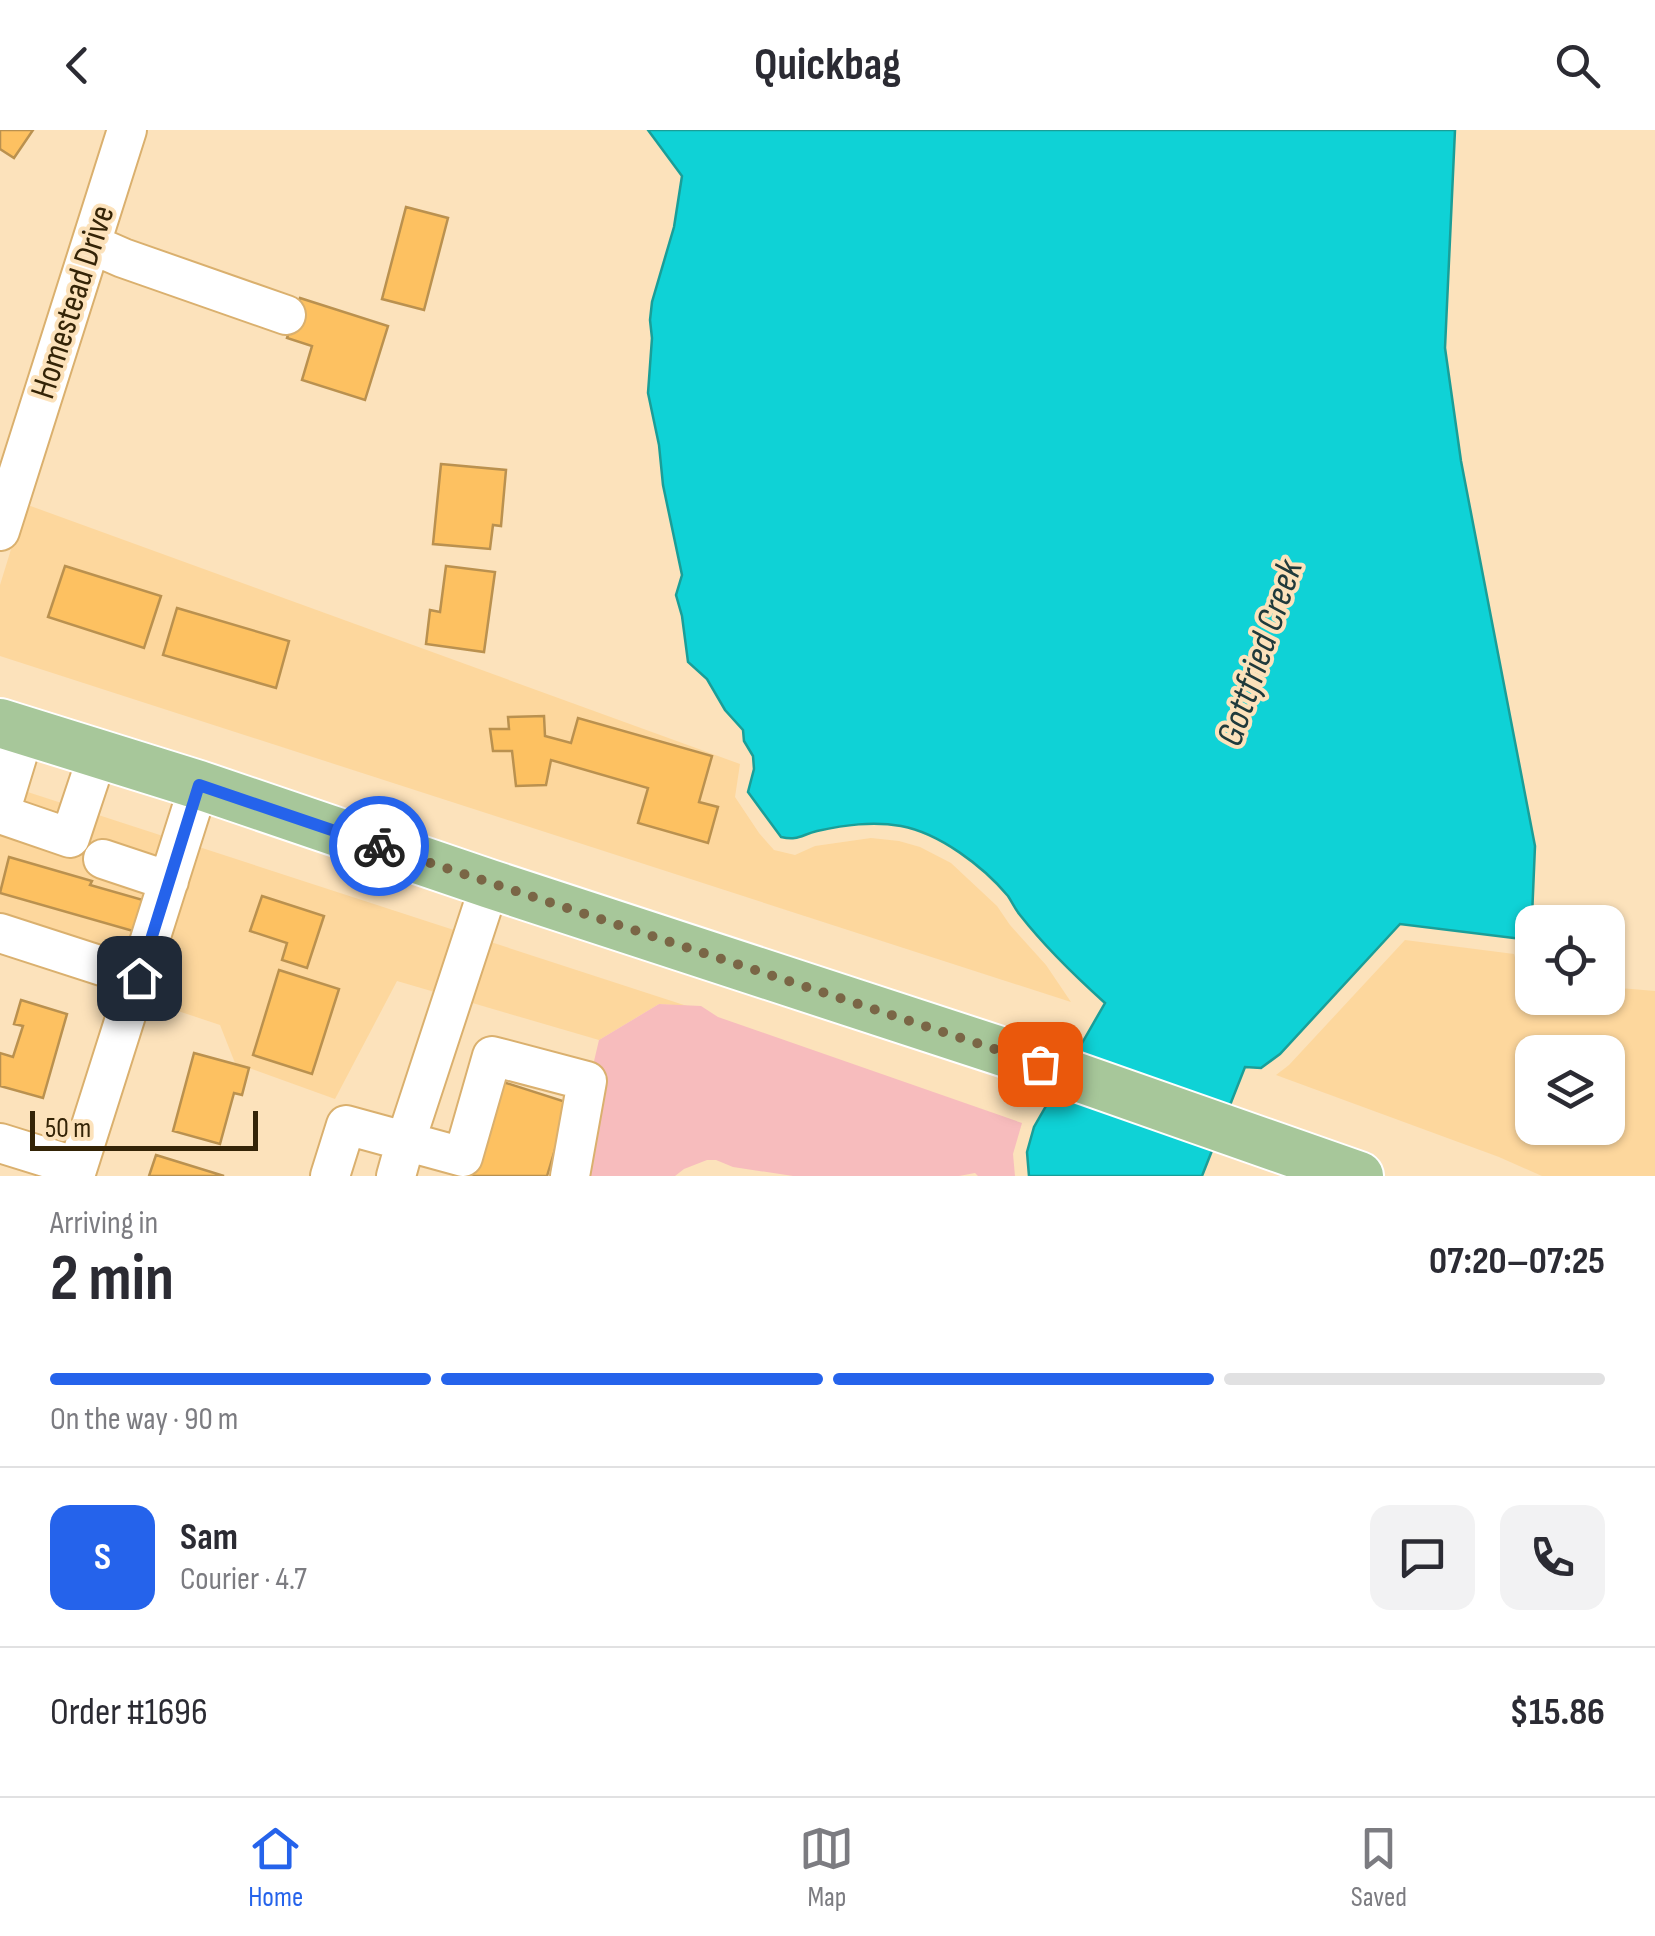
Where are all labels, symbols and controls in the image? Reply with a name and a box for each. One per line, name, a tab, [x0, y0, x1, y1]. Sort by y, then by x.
icon: back	[50, 38, 105, 93]
text: Quickbag	[754, 38, 901, 93]
icon: search	[1550, 38, 1605, 93]
street label: Homestead Drive	[22, 200, 124, 404]
water label: Gottfried Creek	[1207, 553, 1313, 752]
courier	[329, 796, 429, 896]
icon: bike	[352, 819, 407, 874]
map controls	[1515, 905, 1625, 1145]
button: locate	[1515, 905, 1625, 1015]
pin	[97, 936, 182, 1021]
icon: home	[112, 951, 167, 1006]
pin	[998, 1022, 1083, 1107]
button: layers	[1515, 1035, 1625, 1145]
icon: bag	[1013, 1037, 1068, 1092]
scale bar	[30, 1106, 258, 1150]
text: 50 m	[45, 1112, 91, 1145]
text: Arriving in	[50, 1204, 158, 1243]
text: 07:20–07:25	[1429, 1239, 1605, 1284]
text: 2 min	[50, 1241, 174, 1319]
text: On the way · 90 m	[50, 1400, 238, 1439]
button: chat	[1370, 1505, 1475, 1610]
button: phone	[1500, 1505, 1605, 1610]
text: Sam	[180, 1515, 238, 1560]
text: S	[94, 1535, 111, 1580]
text: Courier · 4.7	[180, 1560, 307, 1599]
text: Order #1696	[50, 1690, 208, 1735]
text: $15.86	[1510, 1690, 1605, 1735]
tab: Home	[248, 1821, 303, 1914]
tab: Map	[799, 1821, 854, 1914]
tab: Saved	[1351, 1821, 1407, 1914]

